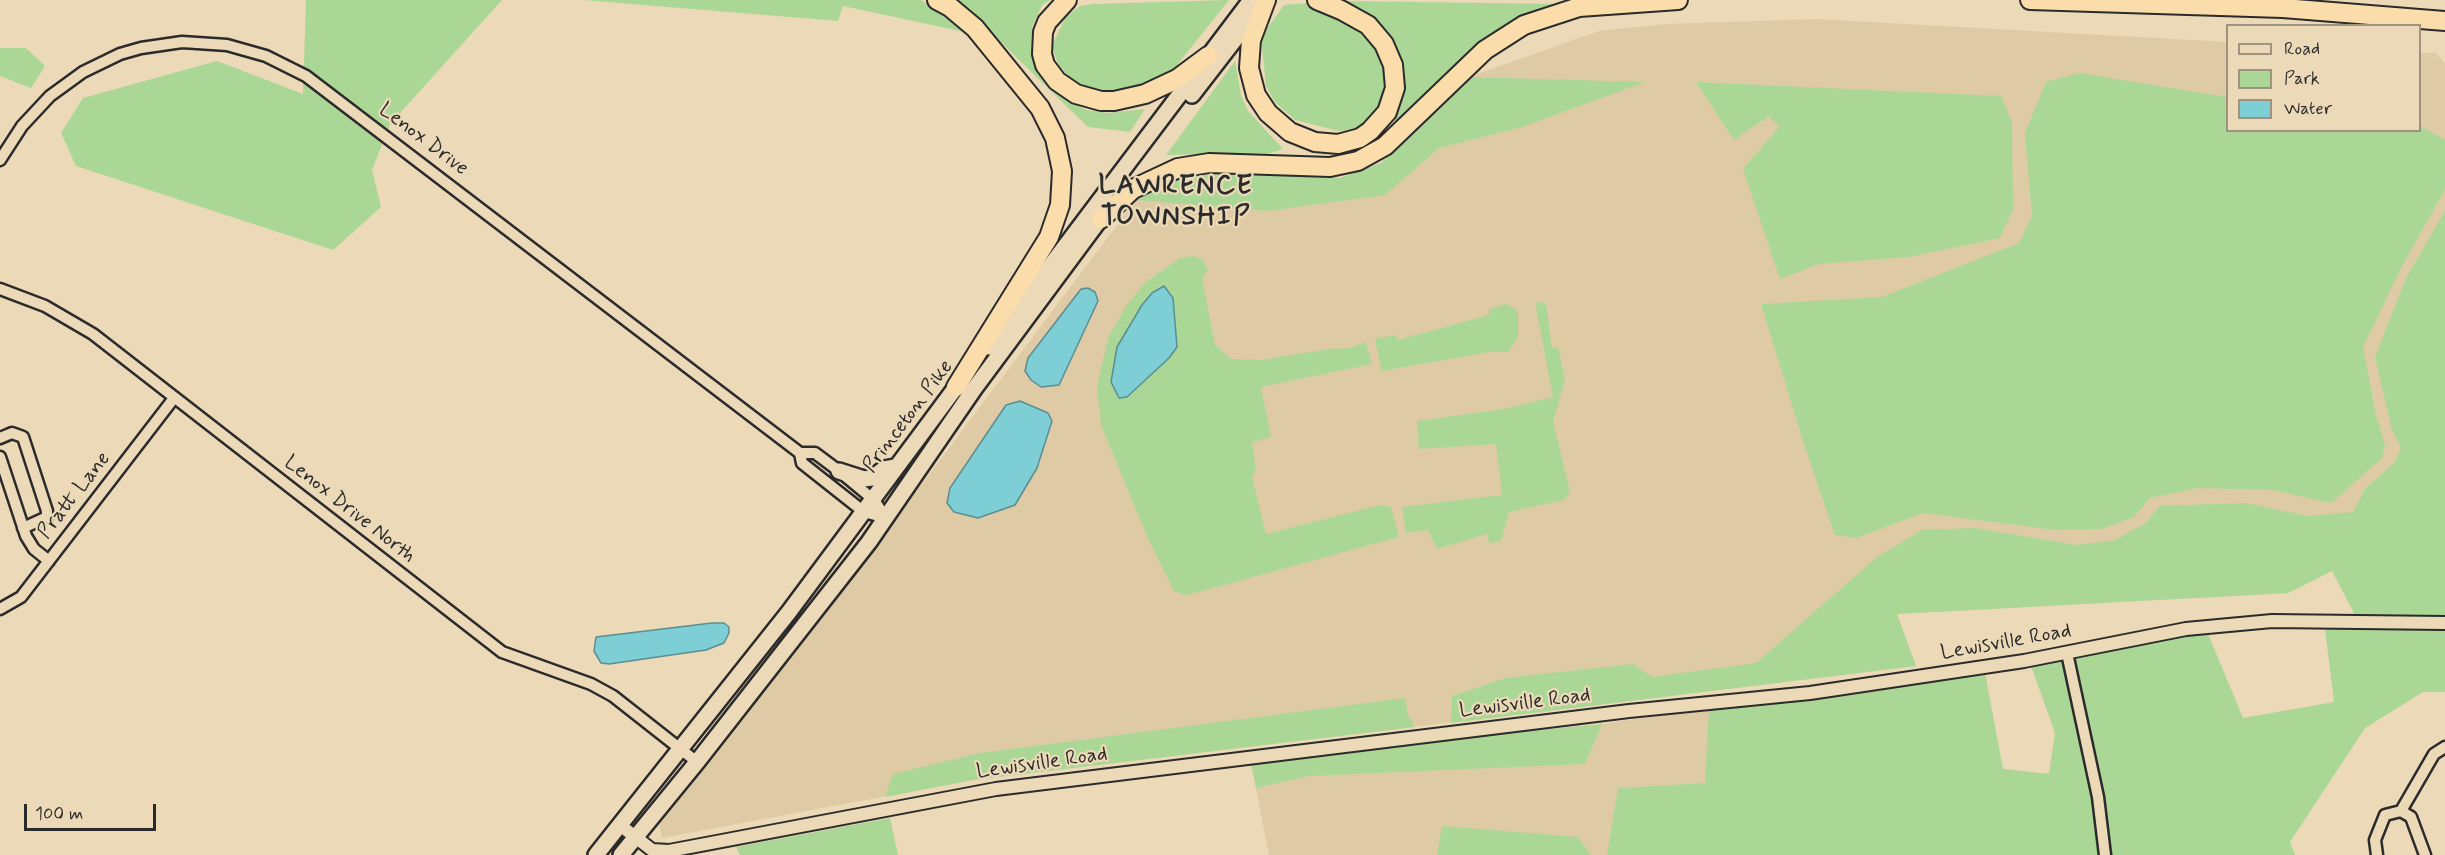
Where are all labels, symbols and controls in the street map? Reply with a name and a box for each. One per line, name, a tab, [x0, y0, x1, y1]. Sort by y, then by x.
legend	[2226, 24, 2421, 132]
text: Road	[2284, 37, 2320, 61]
text: Park	[2284, 67, 2320, 91]
text: Water	[2284, 97, 2332, 121]
street label: Lenox Drive	[373, 98, 473, 182]
district label: LAWRENCE TOWNSHIP	[1098, 171, 1254, 234]
street label: Princeton Pike	[858, 356, 960, 478]
street label: Pratt Lane	[33, 447, 117, 545]
street label: Lenox Drive North	[278, 451, 420, 569]
street label: Lewisville Road	[1939, 619, 2073, 667]
street label: Lewisville Road	[1458, 683, 1592, 725]
street label: Lewisville Road	[975, 742, 1109, 786]
scale bar	[27, 792, 159, 830]
text: 100 m	[35, 802, 83, 826]

